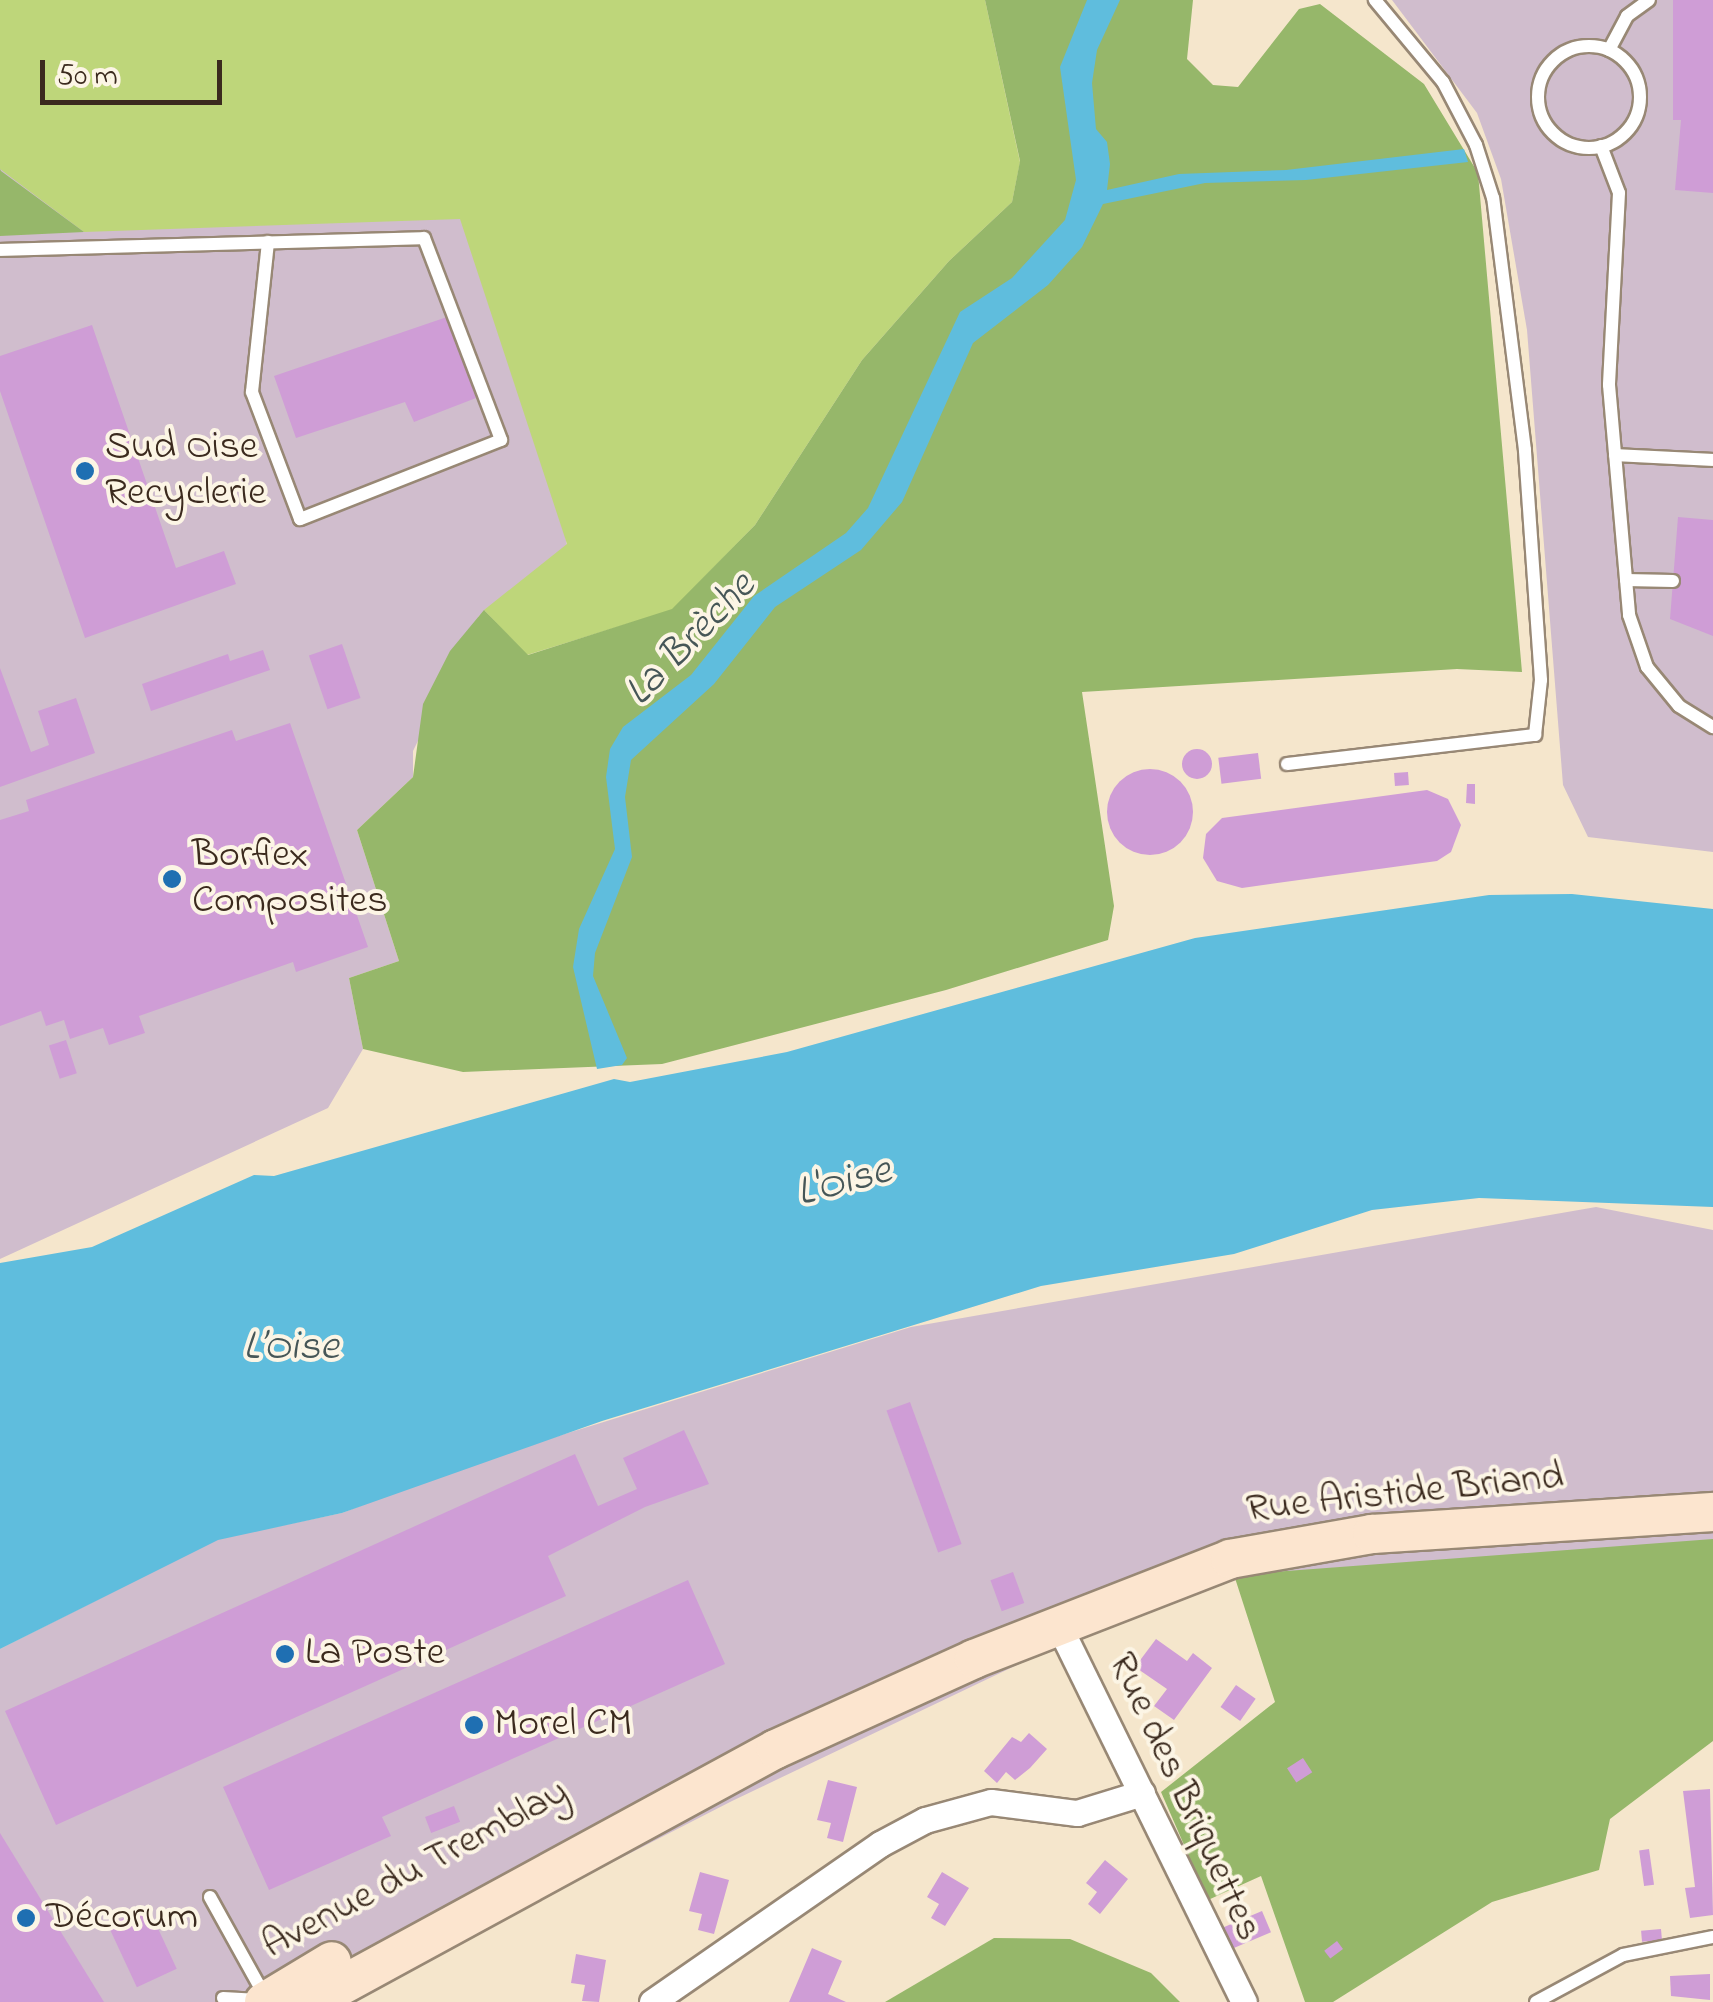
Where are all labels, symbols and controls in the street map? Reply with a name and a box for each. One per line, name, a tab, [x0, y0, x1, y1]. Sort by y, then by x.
scale bar	[45, 40, 228, 102]
text: 50 m	[57, 55, 118, 99]
place label: Sud Oise Recyclerie	[105, 424, 266, 518]
marker: Sud Oise Recyclerie	[74, 460, 96, 482]
water label: La Brèche	[615, 563, 767, 717]
place label: Borflex Composites	[192, 832, 388, 926]
marker: Borflex Composites	[161, 868, 183, 890]
water label: L'Oise	[791, 1146, 897, 1220]
water label: L’Oise	[243, 1323, 339, 1373]
street label: Rue Aristide Briand	[1244, 1453, 1566, 1535]
place label: La Poste	[305, 1630, 445, 1678]
marker: La Poste	[274, 1643, 296, 1665]
street label: Rue des Briquettes	[1096, 1645, 1272, 1949]
place label: Morel CM	[494, 1701, 632, 1749]
marker: Morel CM	[463, 1714, 485, 1736]
street label: Avenue du Tremblay	[255, 1769, 577, 1971]
place label: Décorum	[46, 1894, 198, 1942]
marker: Décorum	[15, 1907, 37, 1929]

